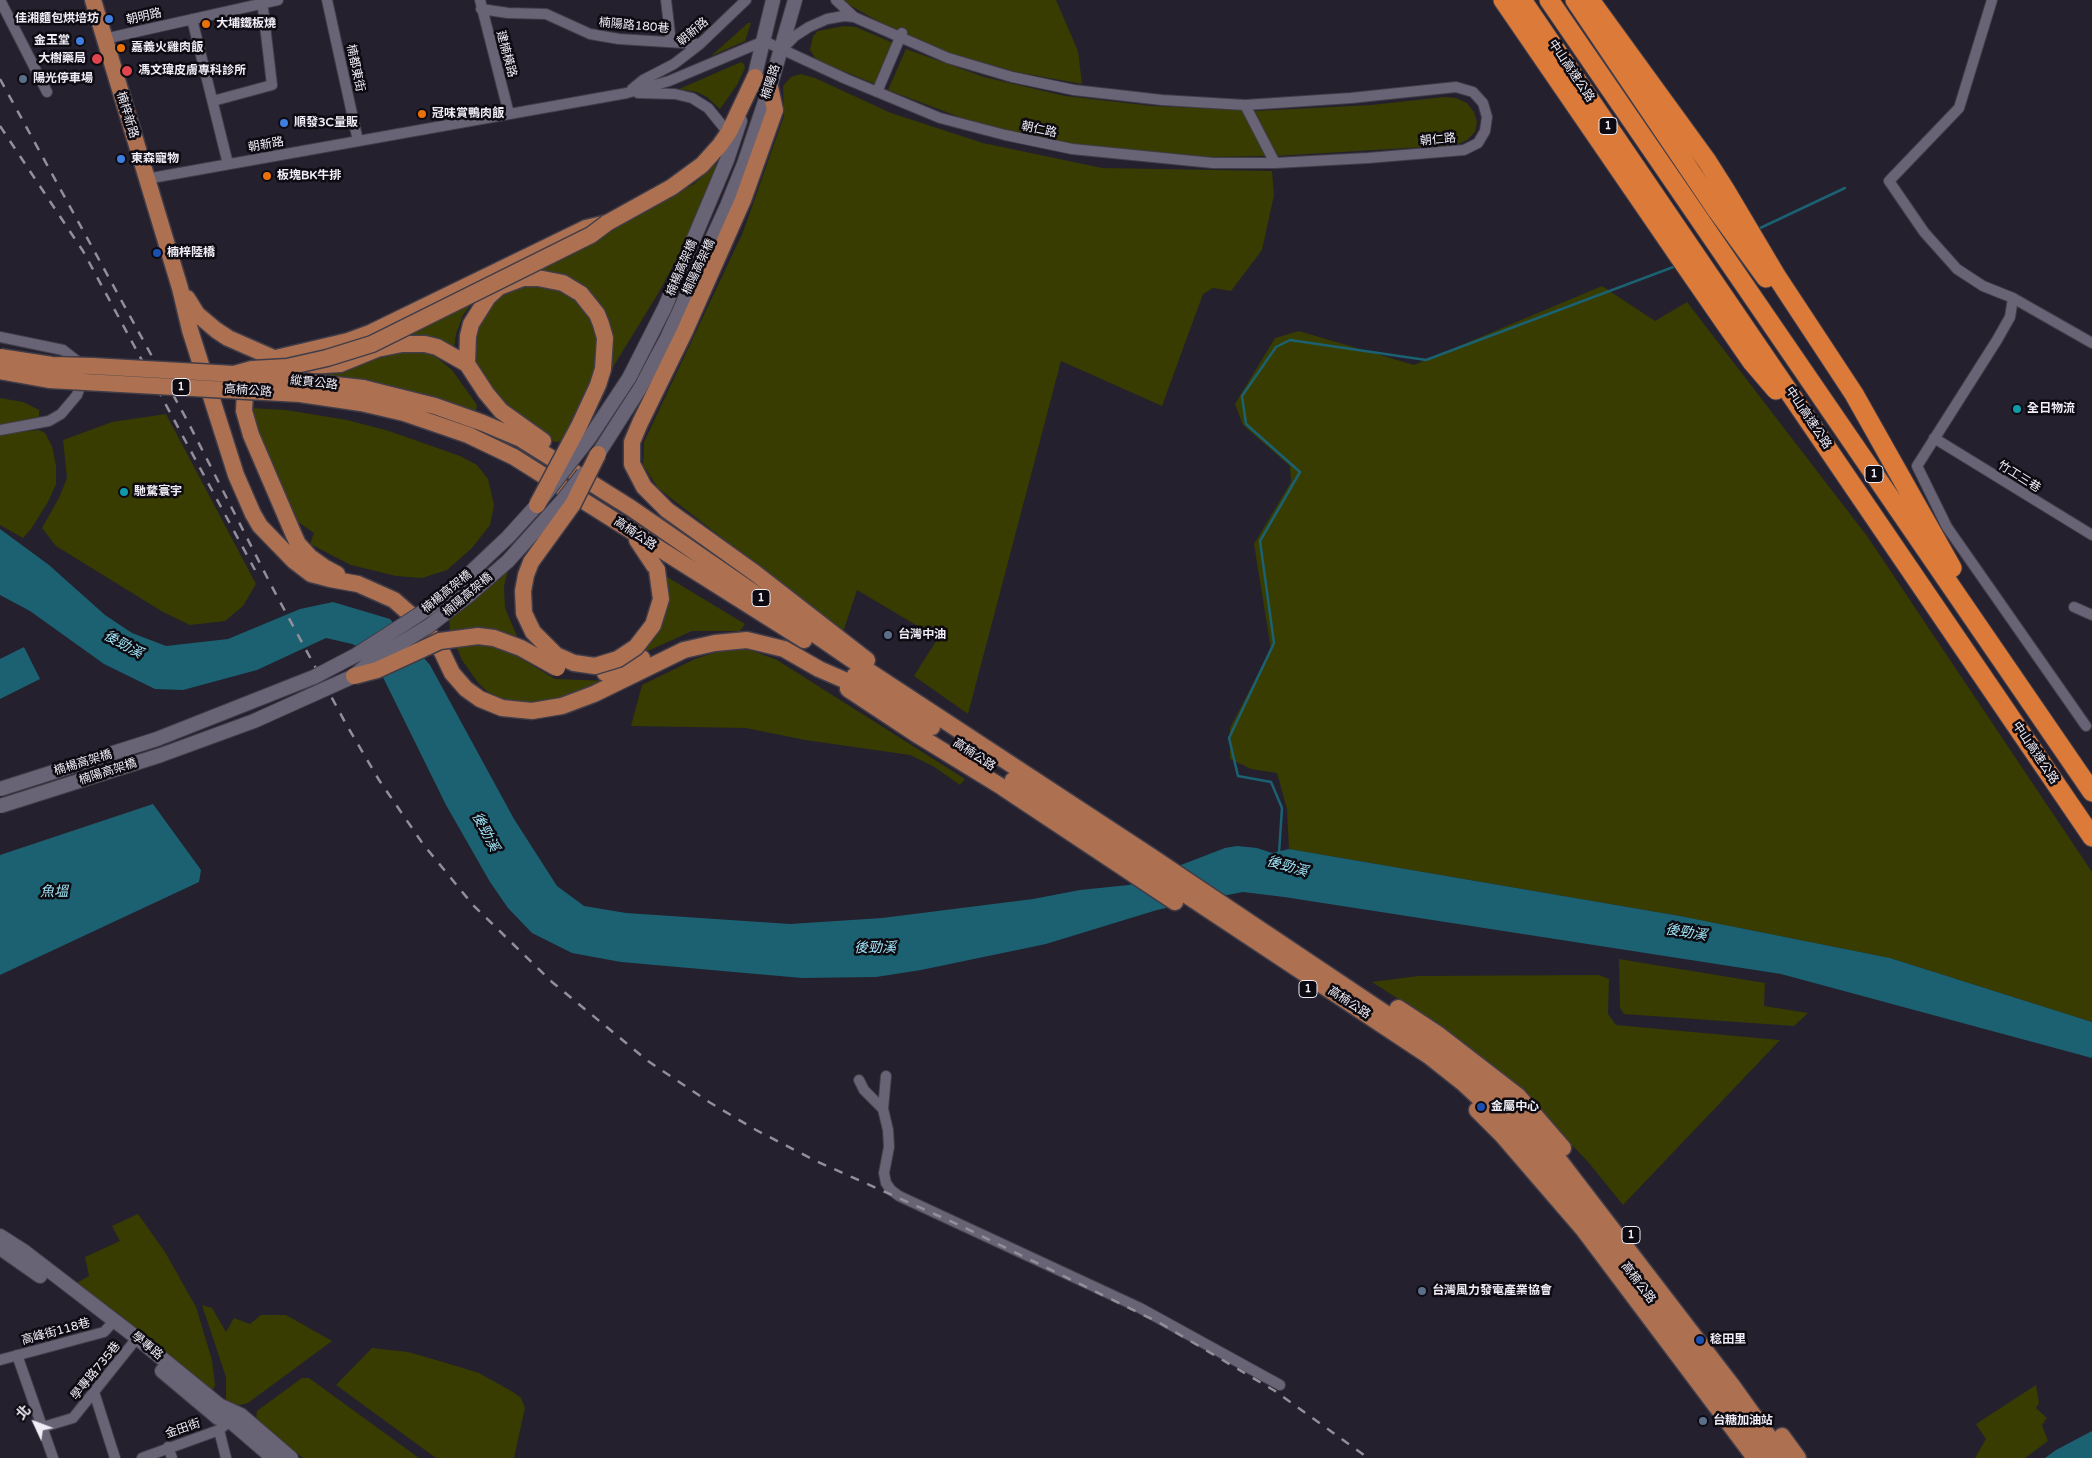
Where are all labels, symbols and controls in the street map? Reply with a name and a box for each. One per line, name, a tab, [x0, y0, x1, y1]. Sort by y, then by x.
street label: 朝明路	[125, 6, 163, 28]
place label: 佳湘麵包烘培坊	[15, 12, 99, 26]
marker: 佳湘麵包烘培坊	[103, 13, 115, 25]
street label: 朝新路	[675, 15, 711, 49]
street label: 楠陽路180巷	[598, 16, 670, 36]
place label: 大埔鐵板燒	[216, 17, 276, 31]
marker: 大埔鐵板燒	[200, 18, 212, 30]
street label: 建楠橫路	[493, 29, 519, 79]
place label: 金玉堂	[34, 34, 70, 48]
marker: 金玉堂	[74, 35, 86, 47]
street label: 中山高速公路	[1545, 37, 1597, 105]
place label: 嘉義火雞肉飯	[131, 41, 203, 55]
marker: 嘉義火雞肉飯	[115, 42, 127, 54]
street label: 楠都東街	[343, 43, 367, 93]
place label: 大樹藥局	[38, 52, 86, 66]
marker: 大樹藥局	[90, 52, 104, 66]
street label: 楠陽路	[759, 63, 783, 101]
marker: 馮文瑋皮膚專科診所	[120, 64, 134, 78]
place label: 馮文瑋皮膚專科診所	[138, 64, 246, 78]
place label: 陽光停車場	[33, 72, 93, 86]
marker: 陽光停車場	[17, 73, 29, 85]
street label: 楠梓新路	[113, 90, 141, 140]
place label: 冠味賞鴨肉飯	[432, 107, 504, 121]
marker: 冠味賞鴨肉飯	[416, 108, 428, 120]
place label: 順發3C量販	[294, 116, 358, 130]
marker: 順發3C量販	[278, 117, 290, 129]
road number: 1	[1599, 118, 1617, 134]
street label: 朝仁路	[1020, 119, 1058, 141]
street label: 朝仁路	[1419, 131, 1457, 149]
street label: 朝新路	[247, 135, 285, 155]
place label: 東森寵物	[131, 152, 179, 166]
marker: 東森寵物	[115, 153, 127, 165]
place label: 板塊BK牛排	[277, 169, 341, 183]
marker: 板塊BK牛排	[261, 170, 273, 182]
street label: 楠陽高架橋	[680, 237, 718, 297]
street label: 楠楊高架橋	[664, 238, 700, 298]
place label: 楠梓陸橋	[167, 246, 215, 260]
marker: 楠梓陸橋	[151, 247, 163, 259]
street label: 縱貫公路	[289, 373, 339, 393]
road number: 1	[172, 378, 190, 396]
street label: 高楠公路	[224, 382, 272, 400]
street label: 中山高速公路	[1782, 384, 1834, 452]
place label: 全日物流	[2027, 402, 2075, 416]
marker: 全日物流	[2011, 403, 2023, 415]
street label: 竹工三巷	[1995, 458, 2043, 496]
road number: 1	[1865, 466, 1883, 482]
place label: 馳騖寰宇	[134, 485, 182, 499]
marker: 馳騖寰宇	[118, 486, 130, 498]
street label: 高楠公路	[611, 515, 659, 553]
street label: 楠楊高架橋	[419, 568, 475, 616]
street label: 楠陽高架橋	[440, 570, 496, 620]
road number: 1	[752, 590, 770, 606]
water label: 後勁溪	[101, 627, 145, 663]
place label: 台灣中油	[898, 628, 946, 642]
marker: 台灣中油	[882, 629, 894, 641]
street label: 中山高速公路	[2009, 719, 2061, 787]
street label: 高楠公路	[950, 736, 998, 774]
street label: 楠楊高架橋	[52, 747, 114, 779]
street label: 楠陽高架橋	[77, 756, 139, 788]
water label: 後勁溪	[468, 810, 502, 854]
water label: 後勁溪	[1264, 853, 1310, 881]
water label: 魚塭	[40, 884, 68, 900]
water label: 後勁溪	[1664, 921, 1708, 945]
water label: 後勁溪	[854, 940, 896, 956]
road number: 1	[1299, 981, 1317, 998]
street label: 高楠公路	[1325, 984, 1373, 1022]
place label: 金屬中心	[1491, 1100, 1539, 1114]
marker: 金屬中心	[1475, 1101, 1487, 1113]
road number: 1	[1622, 1226, 1640, 1244]
street label: 高楠公路	[1618, 1259, 1658, 1307]
place label: 台灣風力發電產業協會	[1432, 1284, 1552, 1298]
marker: 台灣風力發電產業協會	[1416, 1285, 1428, 1297]
street label: 高峰街118巷	[20, 1316, 92, 1348]
street label: 學專路	[128, 1329, 166, 1363]
place label: 稔田里	[1710, 1333, 1746, 1347]
marker: 稔田里	[1694, 1334, 1706, 1346]
street label: 學專路735巷	[68, 1339, 124, 1403]
north arrow	[10, 1398, 60, 1448]
text: 北	[13, 1402, 35, 1423]
place label: 台糖加油站	[1713, 1414, 1773, 1428]
marker: 台糖加油站	[1697, 1415, 1709, 1427]
street label: 金田街	[164, 1416, 202, 1442]

